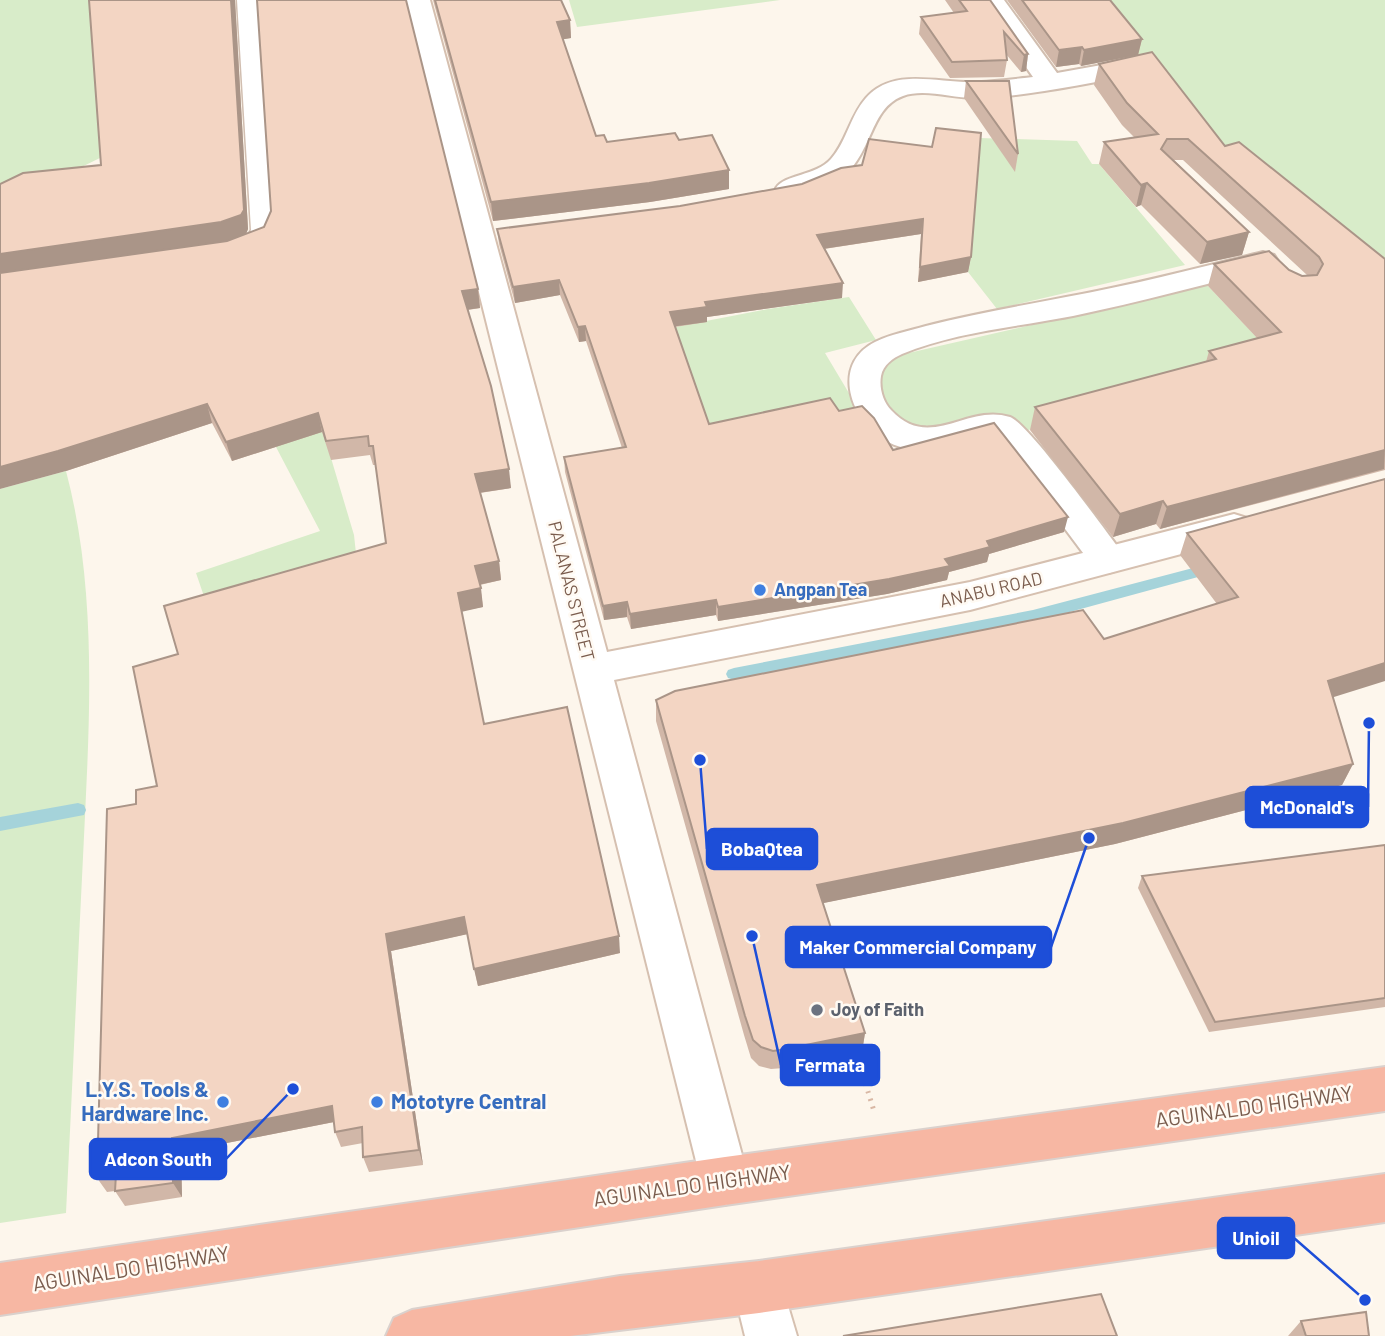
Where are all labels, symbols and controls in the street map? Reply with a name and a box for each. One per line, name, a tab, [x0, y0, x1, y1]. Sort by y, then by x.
street label: PALANAS STREET	[544, 519, 600, 663]
street label: ANABU ROAD	[937, 567, 1044, 612]
place label: Angpan Tea	[774, 578, 867, 600]
marker: Angpan Tea	[752, 582, 768, 598]
callout: McDonald's	[1246, 787, 1368, 827]
text: McDonald's	[1260, 795, 1354, 818]
callout: BobaQtea	[707, 829, 817, 869]
text: BobaQtea	[721, 837, 803, 860]
callout: Maker Commercial Company	[786, 927, 1051, 967]
text: Maker Commercial Company	[799, 935, 1037, 958]
place label: Joy of Faith	[831, 998, 924, 1020]
marker: Joy of Faith	[809, 1002, 825, 1018]
callout: Fermata	[781, 1045, 879, 1085]
text: Fermata	[795, 1053, 865, 1076]
place label: L.Y.S. Tools & Hardware Inc.	[81, 1076, 209, 1125]
street label: AGUINALDO HIGHWAY	[1154, 1079, 1354, 1132]
place label: Mototyre Central	[391, 1088, 546, 1113]
marker: L.Y.S. Tools & Hardware Inc.	[215, 1094, 231, 1110]
marker: Mototyre Central	[369, 1094, 385, 1110]
callout: Adcon South	[90, 1139, 226, 1179]
text: Adcon South	[104, 1147, 212, 1170]
street label: AGUINALDO HIGHWAY	[592, 1158, 792, 1211]
callout: Unioil	[1218, 1218, 1294, 1258]
text: Unioil	[1232, 1226, 1280, 1249]
street label: AGUINALDO HIGHWAY	[31, 1240, 231, 1295]

